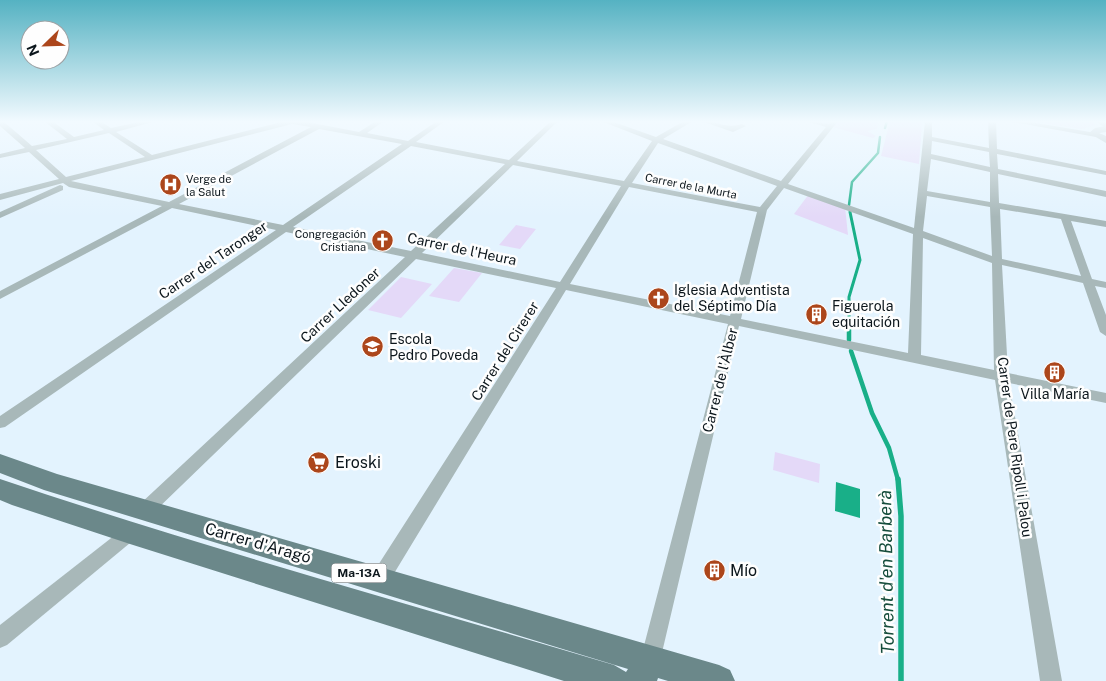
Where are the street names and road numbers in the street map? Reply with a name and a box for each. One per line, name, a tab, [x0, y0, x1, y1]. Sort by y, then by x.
street label: Carrer de la Murta	[644, 171, 738, 201]
street label: Carrer del Taronger	[156, 218, 270, 302]
street label: Carrer de l'Heura	[406, 230, 518, 268]
street label: Carrer Lledoner	[297, 264, 383, 346]
street label: Carrer del Cirerer	[468, 298, 542, 404]
street label: Carrer de l'Àlber	[698, 326, 741, 434]
street label: Carrer de Pere Ripoll i Palou	[994, 356, 1036, 538]
street label: Carrer d'Aragó	[203, 519, 313, 567]
road number: Ma-13A	[332, 564, 386, 582]

